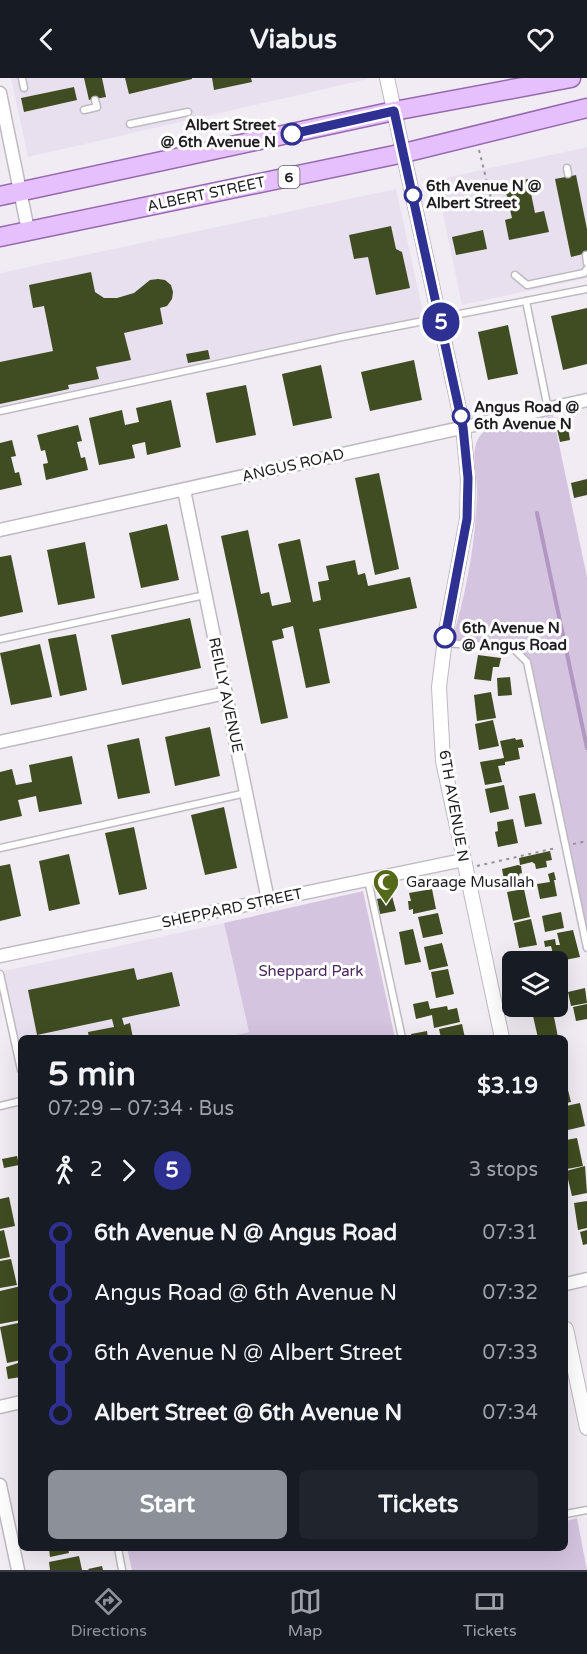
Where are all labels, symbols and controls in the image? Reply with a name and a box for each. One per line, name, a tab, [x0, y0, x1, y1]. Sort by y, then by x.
icon: back	[30, 23, 63, 56]
text: Viabus	[250, 23, 337, 56]
icon: heart	[524, 23, 557, 56]
place label: Albert Street @ 6th Avenue N	[161, 116, 276, 151]
marker: Albert Street @ 6th Avenue N	[281, 123, 303, 145]
road number: 6	[278, 166, 300, 188]
street label: ALBERT STREET	[145, 173, 267, 215]
place label: 6th Avenue N @ Albert Street	[426, 177, 542, 212]
marker: 6th Avenue N @ Albert Street	[404, 186, 422, 204]
line badge: 5	[422, 302, 460, 342]
text: 5	[434, 310, 448, 335]
place label: Angus Road @ 6th Avenue N	[474, 398, 580, 433]
marker: Angus Road @ 6th Avenue N	[452, 407, 470, 425]
street label: ANGUS ROAD	[240, 445, 346, 485]
place label: 6th Avenue N @ Angus Road	[462, 619, 567, 655]
marker: 6th Avenue N @ Angus Road	[434, 626, 456, 648]
street label: REILLY AVENUE	[205, 636, 247, 754]
street label: 6TH AVENUE N	[435, 749, 473, 863]
mosque icon: Garaage Musallah	[371, 867, 401, 905]
place label: Garaage Musallah	[406, 873, 534, 891]
street label: SHEPPARD STREET	[160, 884, 304, 932]
map controls	[502, 951, 568, 1017]
button: layers	[502, 951, 568, 1017]
park label: Sheppard Park	[258, 962, 364, 980]
text: 5 min	[48, 1055, 136, 1094]
text: $3.19	[477, 1073, 538, 1099]
text: 07:29 – 07:34 · Bus	[48, 1097, 234, 1121]
icon: walk	[48, 1154, 81, 1187]
icon: forward	[112, 1154, 145, 1187]
text: 2	[90, 1158, 103, 1182]
text: 5	[166, 1158, 179, 1183]
text: 3 stops	[469, 1158, 538, 1182]
text: 6th Avenue N @ Angus Road	[94, 1220, 397, 1246]
text: 07:31	[483, 1221, 538, 1245]
text: Angus Road @ 6th Avenue N	[94, 1280, 397, 1306]
text: 07:32	[483, 1281, 538, 1305]
text: 6th Avenue N @ Albert Street	[94, 1340, 402, 1366]
text: 07:33	[483, 1341, 538, 1365]
text: Albert Street @ 6th Avenue N	[94, 1400, 402, 1426]
text: 07:34	[483, 1401, 538, 1425]
button: Start	[48, 1470, 287, 1539]
button: Tickets	[299, 1470, 538, 1539]
tab: Directions	[70, 1585, 147, 1641]
tab: Map	[288, 1585, 322, 1641]
tab: Tickets	[463, 1585, 517, 1641]

